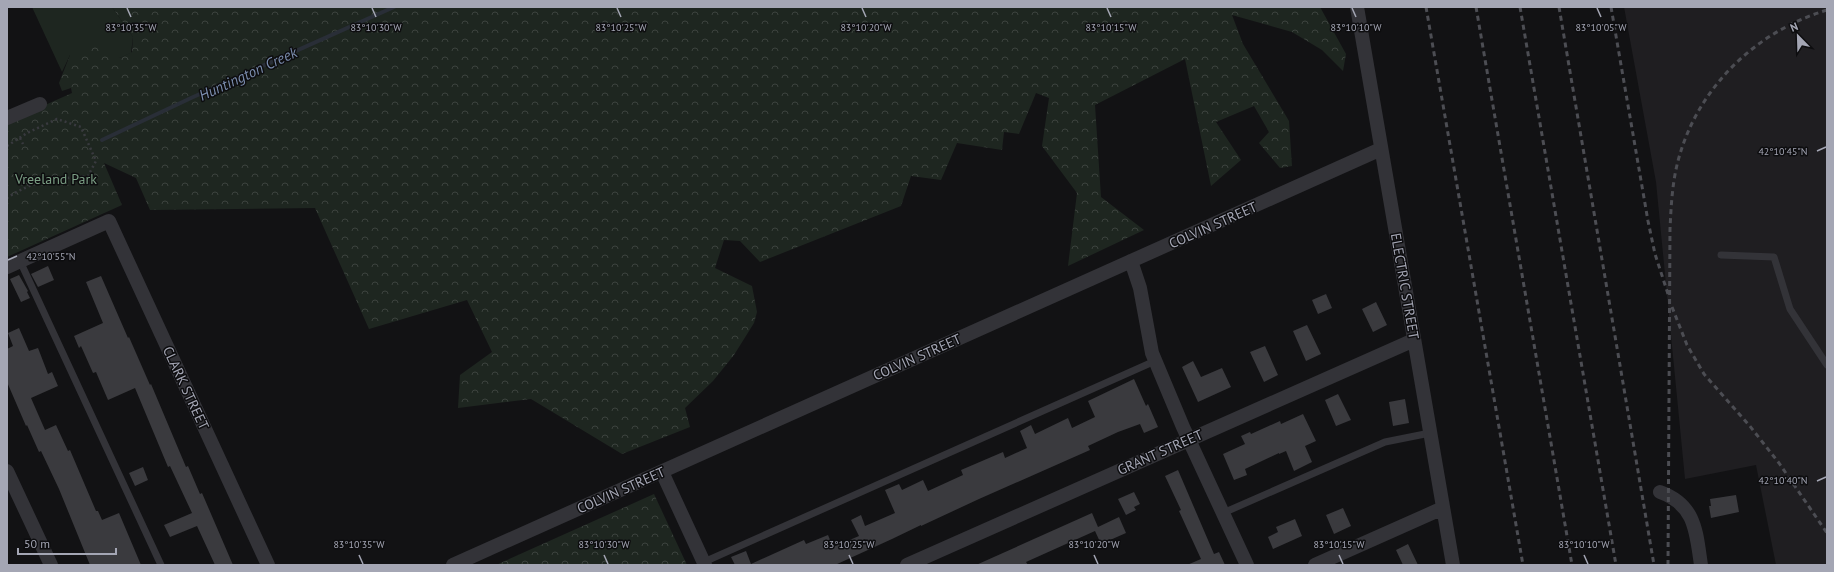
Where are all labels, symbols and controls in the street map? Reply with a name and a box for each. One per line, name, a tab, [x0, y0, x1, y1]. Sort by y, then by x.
north arrow	[1778, 16, 1818, 56]
text: N	[1788, 19, 1800, 35]
text: 83°10'35"W	[105, 21, 157, 34]
text: 83°10'30"W	[350, 21, 402, 34]
text: 83°10'25"W	[595, 21, 647, 34]
text: 83°10'20"W	[840, 21, 892, 34]
text: 83°10'15"W	[1085, 21, 1137, 34]
text: 83°10'10"W	[1330, 21, 1382, 34]
text: 83°10'05"W	[1575, 21, 1627, 34]
water label: Huntington Creek	[196, 42, 301, 105]
text: 42°10'45"N	[1758, 145, 1808, 158]
park label: Vreeland Park	[14, 170, 97, 188]
street label: COLVIN STREET	[1166, 197, 1260, 252]
street label: ELECTRIC STREET	[1387, 231, 1423, 341]
text: 42°10'55"N	[26, 250, 76, 263]
street label: COLVIN STREET	[870, 329, 964, 384]
street label: CLARK STREET	[159, 343, 213, 433]
street label: GRANT STREET	[1115, 425, 1206, 479]
street label: COLVIN STREET	[574, 462, 668, 517]
text: 42°10'40"N	[1758, 474, 1808, 487]
scale bar	[18, 530, 116, 556]
text: 50 m	[24, 536, 50, 551]
text: 83°10'35"W	[333, 538, 385, 551]
text: 83°10'30"W	[578, 538, 630, 551]
text: 83°10'25"W	[823, 538, 875, 551]
text: 83°10'20"W	[1068, 538, 1120, 551]
text: 83°10'15"W	[1313, 538, 1365, 551]
text: 83°10'10"W	[1558, 538, 1610, 551]

